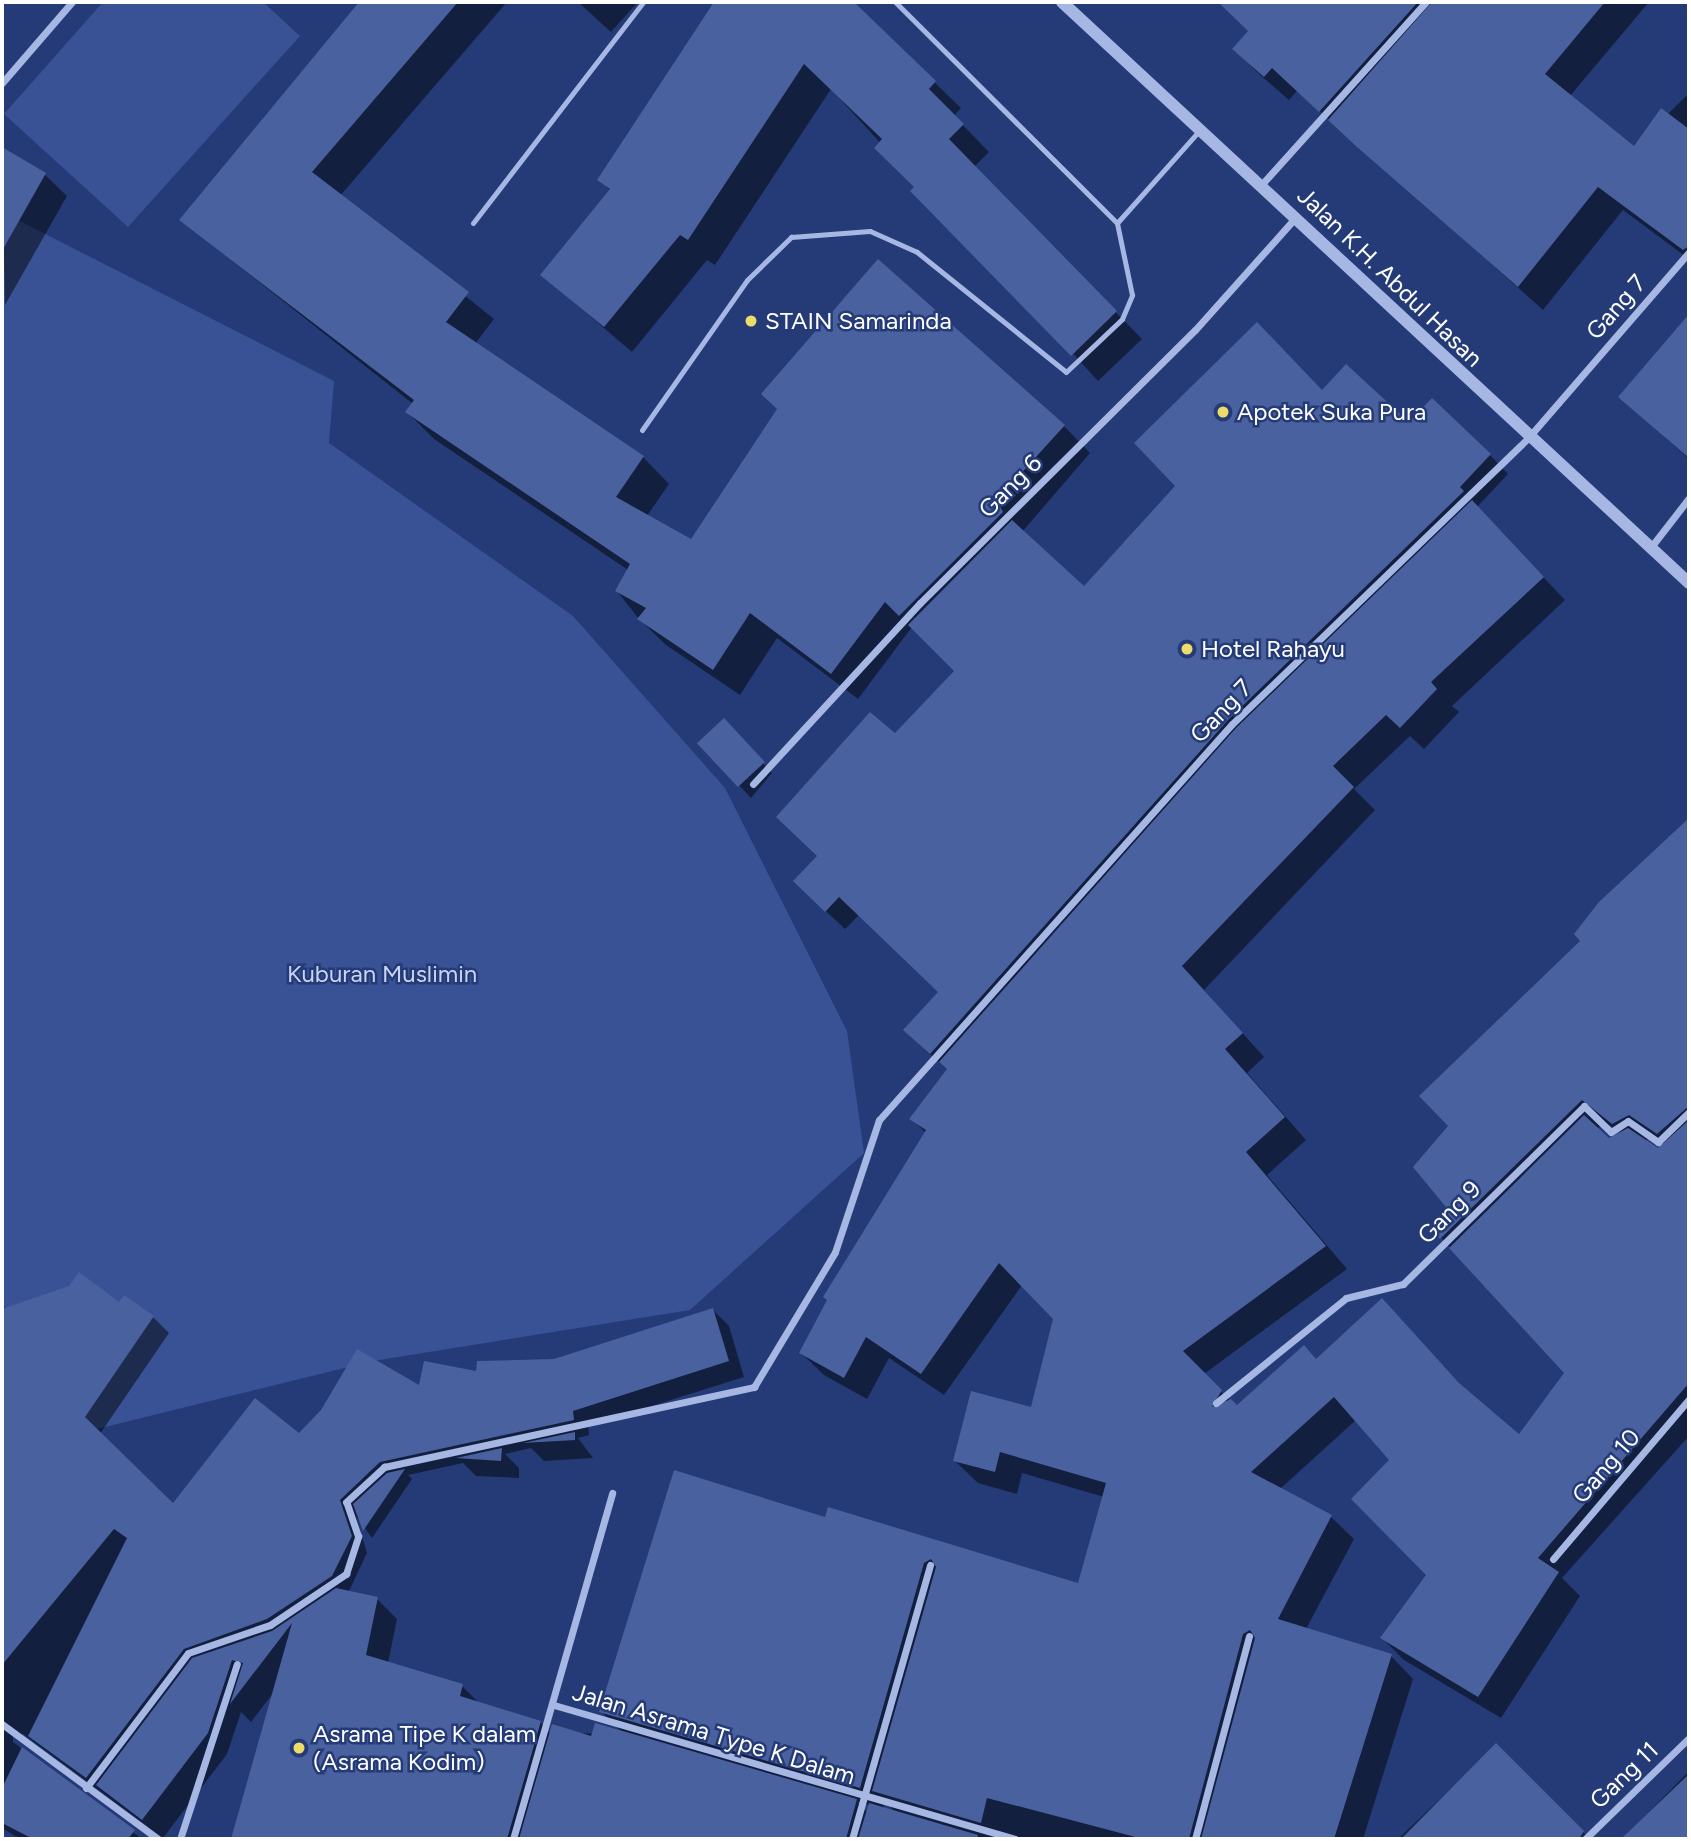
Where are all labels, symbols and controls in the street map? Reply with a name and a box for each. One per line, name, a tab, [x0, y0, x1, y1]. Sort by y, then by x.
street label: Jalan K.H. Abdul Hasan	[1291, 181, 1489, 373]
street label: Gang 7	[1580, 269, 1652, 345]
place label: STAIN Samarinda	[765, 307, 952, 335]
marker: STAIN Samarinda	[743, 313, 759, 329]
place label: Apotek Suka Pura	[1237, 398, 1426, 426]
marker: Apotek Suka Pura	[1215, 404, 1231, 420]
street label: Gang 6	[972, 448, 1048, 524]
place label: Hotel Rahayu	[1201, 635, 1345, 663]
marker: Hotel Rahayu	[1179, 641, 1195, 657]
street label: Gang 7	[1184, 673, 1258, 749]
park label: Kuburan Muslimin	[287, 960, 477, 988]
street label: Gang 9	[1411, 1174, 1487, 1250]
street label: Gang 10	[1566, 1423, 1646, 1509]
street label: Jalan Asrama Type K Dalam	[569, 1677, 859, 1791]
place label: Asrama Tipe K dalam (Asrama Kodim)	[313, 1720, 536, 1776]
street label: Gang 11	[1584, 1736, 1664, 1814]
marker: Asrama Tipe K dalam (Asrama Kodim)	[291, 1740, 307, 1756]

